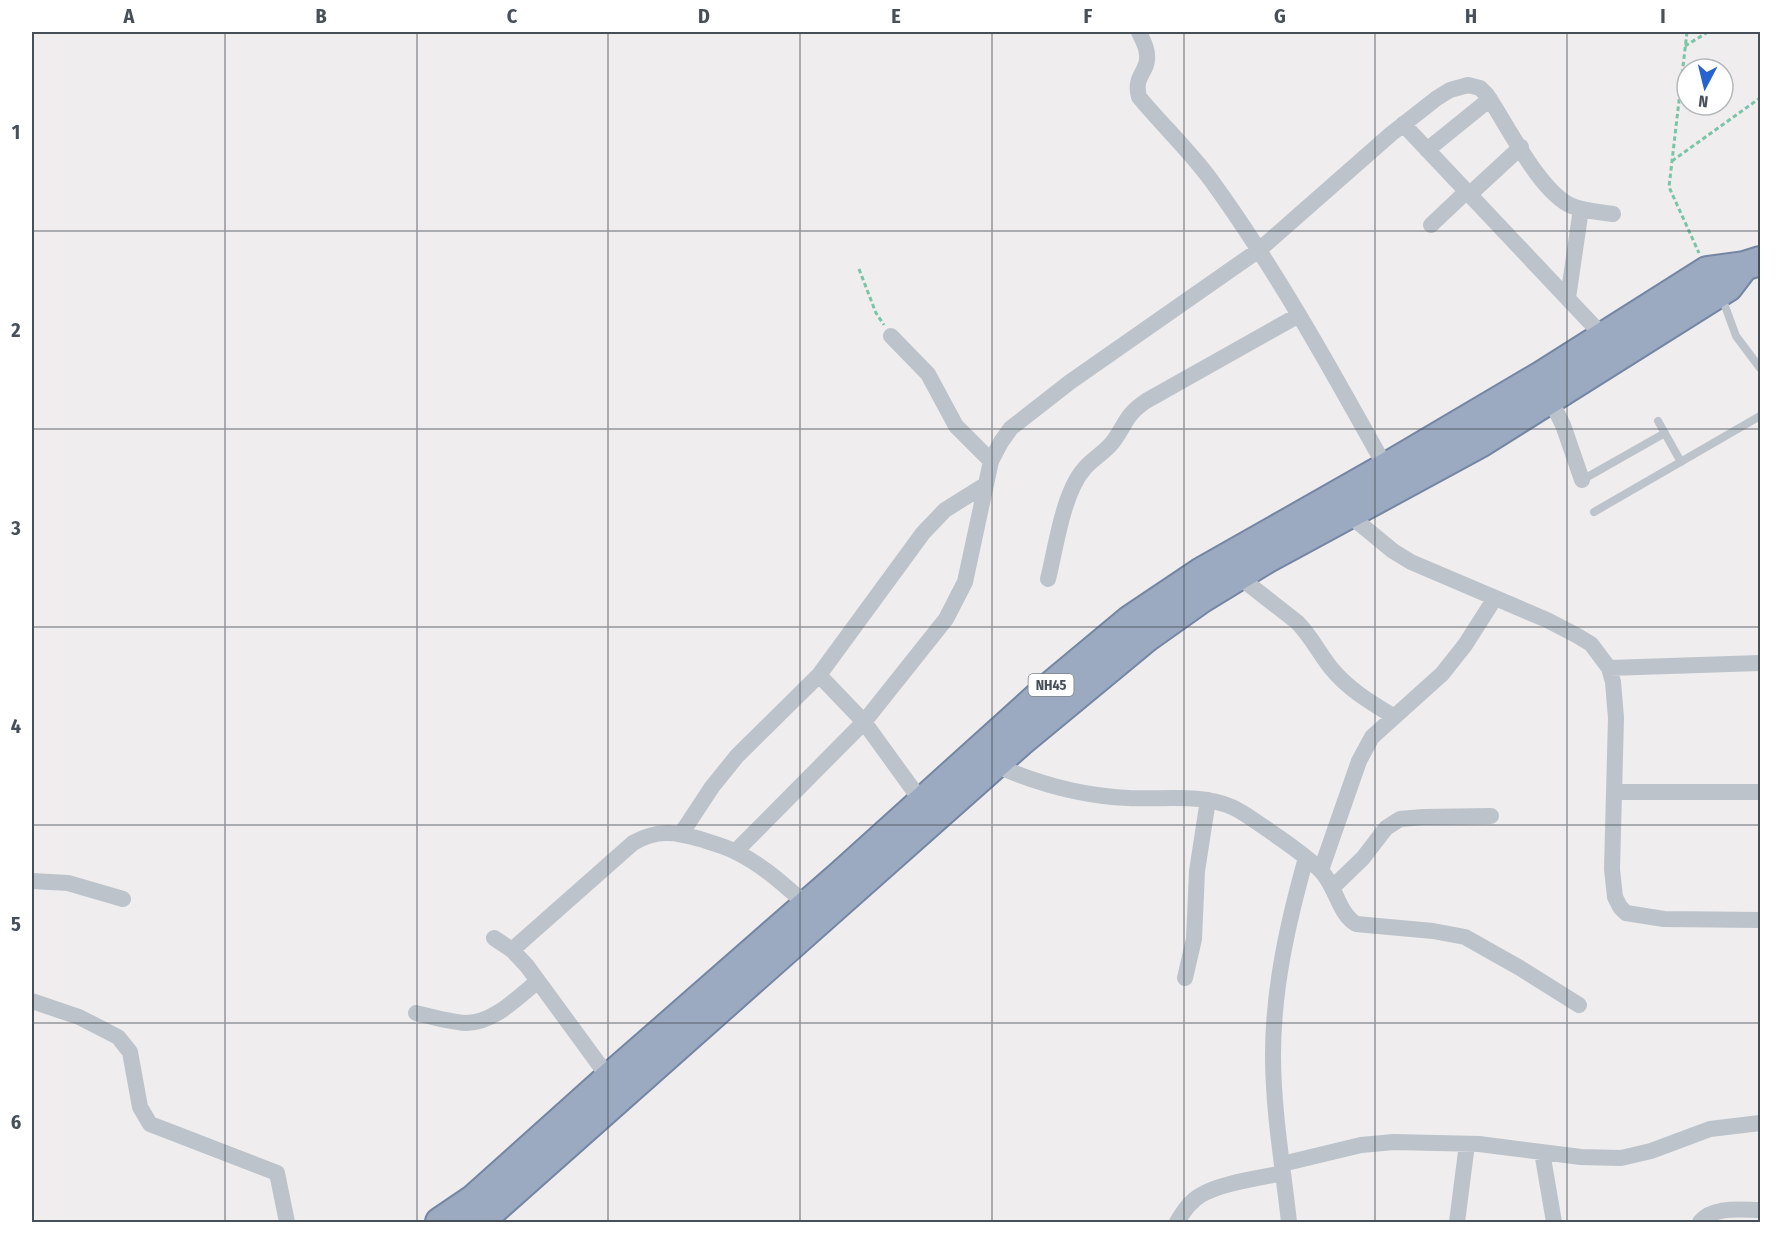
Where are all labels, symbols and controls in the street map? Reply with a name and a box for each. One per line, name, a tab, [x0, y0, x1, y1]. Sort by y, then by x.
text: A	[123, 4, 136, 28]
text: B	[315, 4, 327, 28]
text: C	[507, 4, 518, 28]
text: D	[698, 4, 710, 28]
text: E	[891, 4, 901, 28]
text: F	[1084, 4, 1093, 28]
text: G	[1274, 4, 1286, 28]
text: H	[1465, 4, 1477, 28]
text: I	[1660, 4, 1666, 28]
north arrow	[1675, 57, 1735, 117]
text: N	[1697, 91, 1709, 111]
text: 1	[12, 120, 20, 144]
text: 2	[10, 318, 21, 342]
text: 3	[10, 516, 21, 540]
road number: NH45	[1028, 674, 1074, 696]
text: 4	[11, 714, 21, 738]
text: 5	[11, 912, 21, 936]
text: 6	[11, 1110, 21, 1134]

